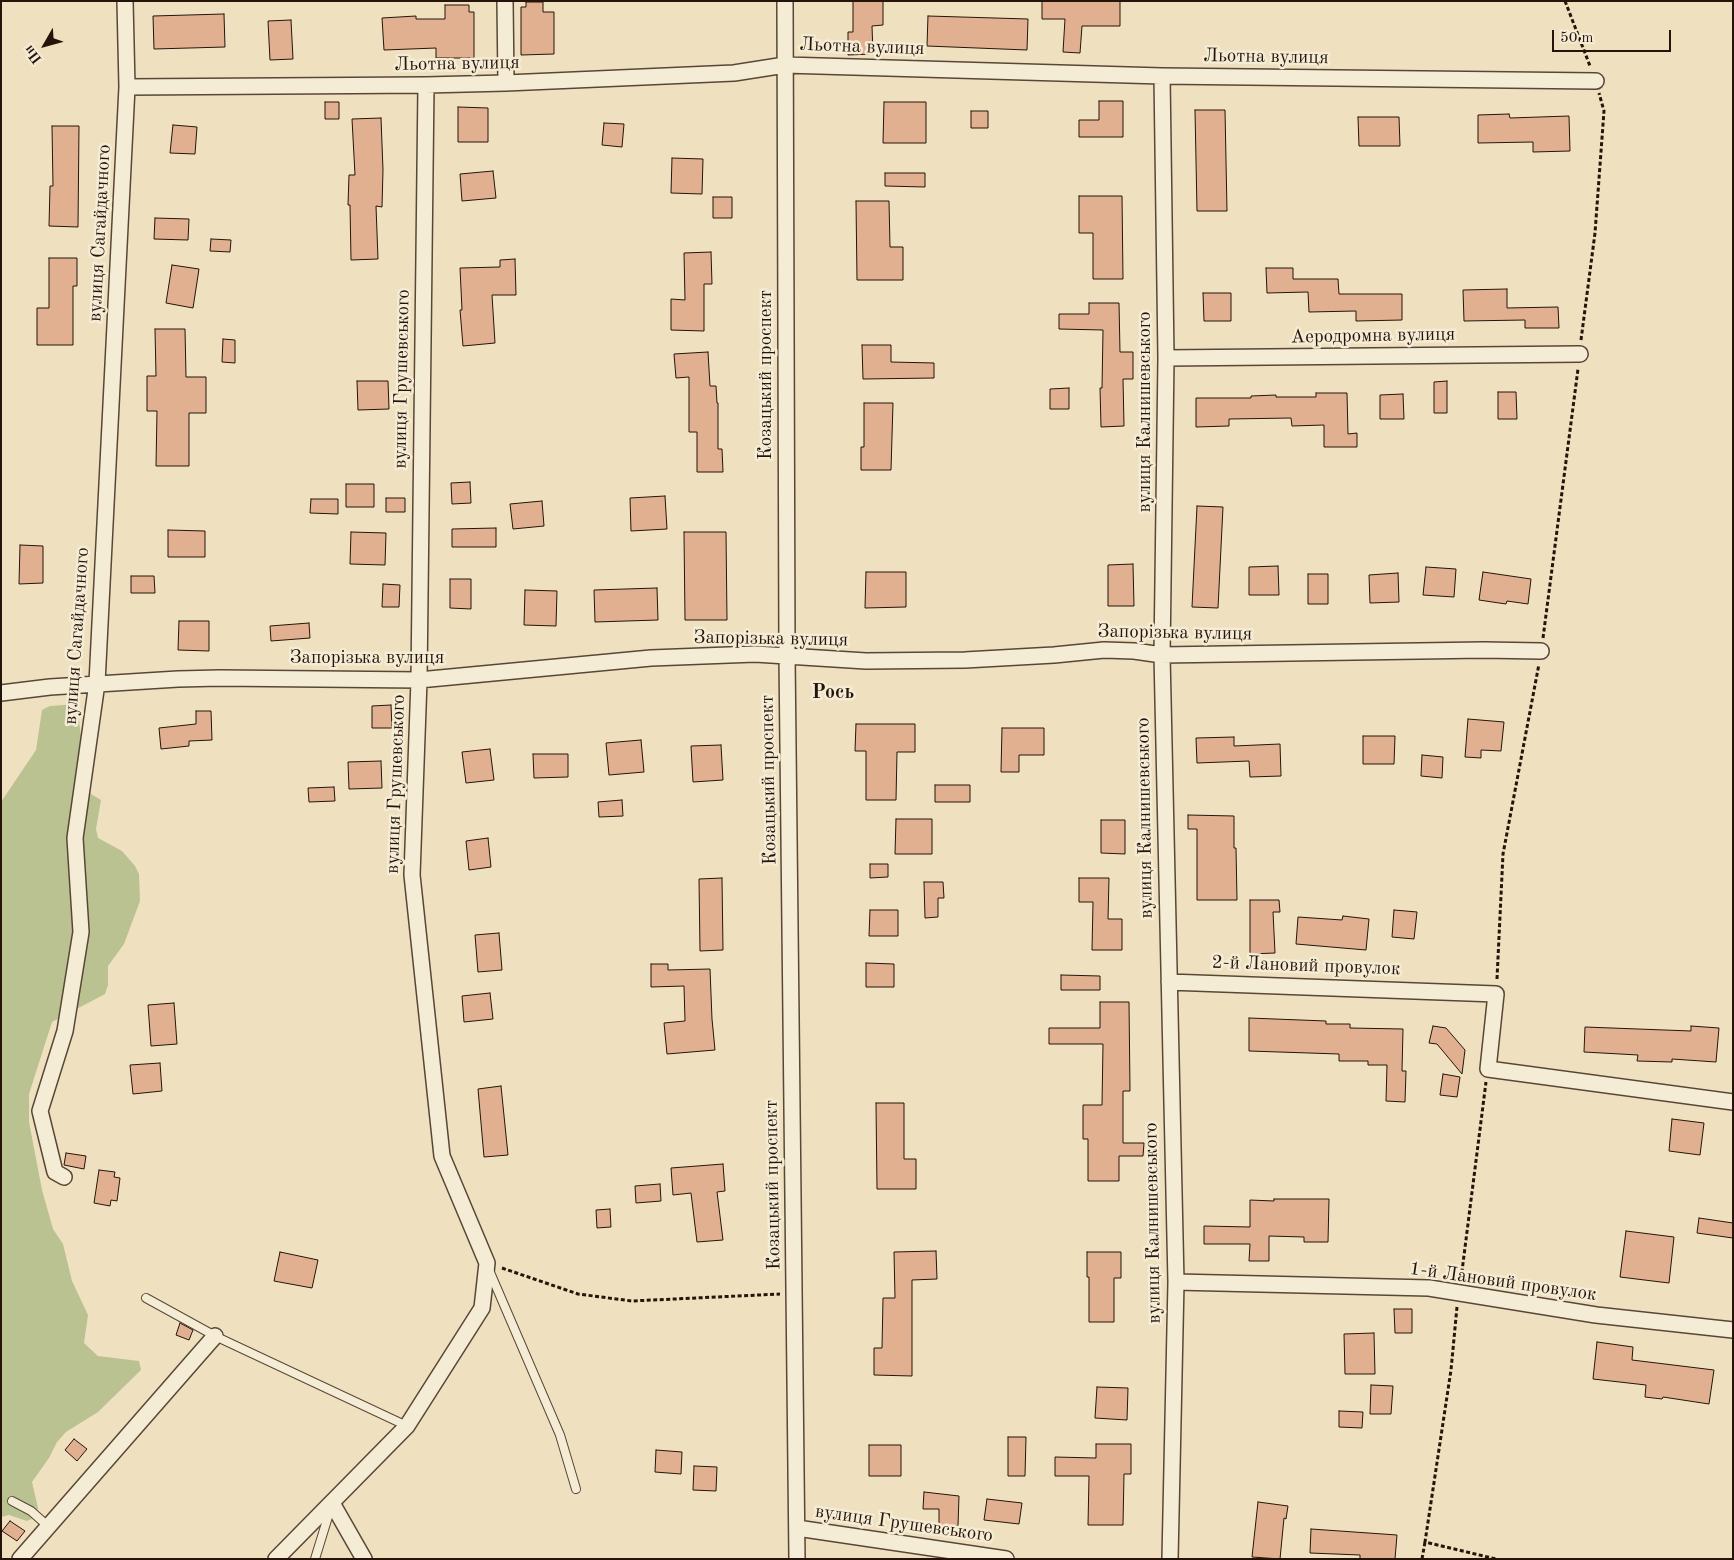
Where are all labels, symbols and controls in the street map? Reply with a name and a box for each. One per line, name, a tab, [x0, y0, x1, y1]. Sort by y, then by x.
north arrow	[20, 20, 70, 70]
scale bar	[1554, 20, 1673, 52]
text: 50 m	[1560, 31, 1594, 46]
street label: Льотна вулиця	[799, 33, 925, 61]
text: Пн	[22, 42, 45, 66]
street label: Льотна вулиця	[1203, 45, 1329, 69]
street label: Льотна вулиця	[394, 52, 520, 76]
street label: вулиця Сагайдачного	[84, 144, 116, 322]
street label: вулиця Грушевського	[389, 289, 415, 469]
street label: Козацький проспект	[755, 290, 777, 460]
street label: вулиця Калнишевського	[1134, 311, 1156, 513]
street label: Аеродромна вулиця	[1290, 323, 1456, 349]
street label: вулиця Сагайдачного	[59, 547, 95, 725]
street label: Запорізька вулиця	[1098, 620, 1252, 646]
street label: Запорізька вулиця	[694, 626, 848, 652]
street label: Запорізька вулиця	[290, 647, 444, 669]
district label: Рось	[812, 681, 854, 705]
street label: вулиця Грушевського	[381, 694, 411, 874]
street label: Козацький проспект	[756, 695, 782, 865]
street label: вулиця Калнишевського	[1132, 717, 1158, 919]
street label: 2-й Лановий провулок	[1211, 951, 1401, 981]
street label: Козацький проспект	[760, 1100, 786, 1270]
street label: вулиця Калнишевського	[1140, 1122, 1166, 1324]
street label: 1-й Лановий провулок	[1408, 1258, 1598, 1306]
street label: вулиця Грушевського	[814, 1500, 994, 1548]

